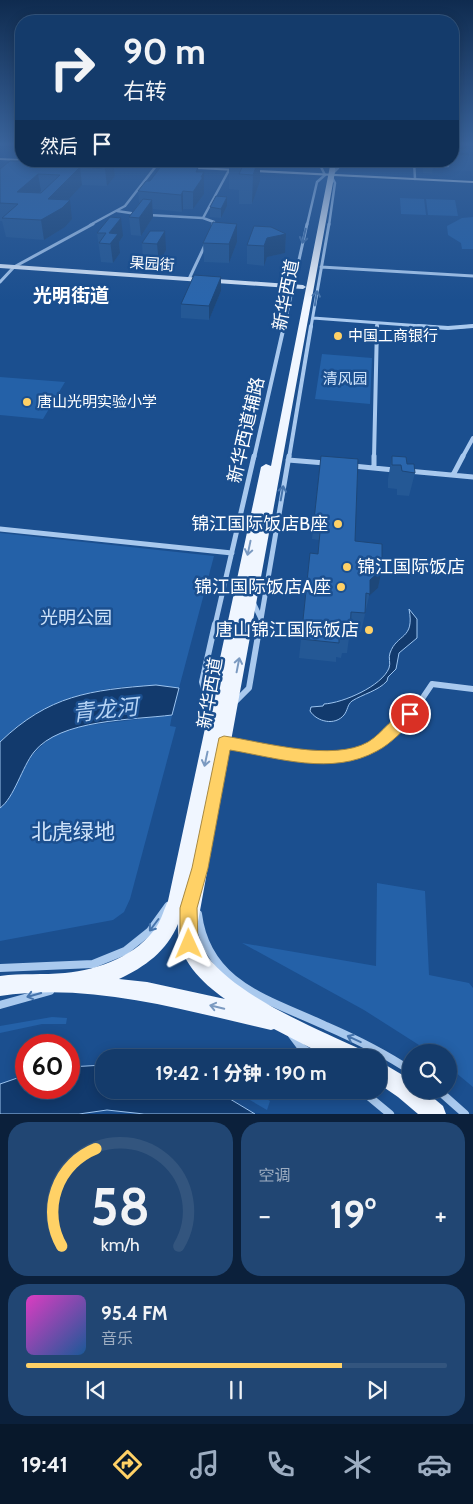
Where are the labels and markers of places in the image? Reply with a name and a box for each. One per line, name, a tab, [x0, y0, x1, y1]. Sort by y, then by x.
place label: 中国工商银行	[348, 327, 438, 345]
marker: 中国工商银行	[332, 330, 344, 342]
place label: 唐山光明实验小学	[37, 393, 157, 411]
marker: 唐山光明实验小学	[21, 396, 33, 408]
place label: 锦江国际饭店B座	[191, 513, 328, 535]
marker: 锦江国际饭店B座	[332, 518, 344, 530]
place label: 锦江国际饭店	[357, 556, 465, 578]
marker: 锦江国际饭店	[341, 561, 353, 573]
place label: 锦江国际饭店A座	[194, 576, 331, 598]
marker: 锦江国际饭店A座	[335, 581, 347, 593]
place label: 唐山锦江国际饭店	[215, 619, 359, 641]
marker: 唐山锦江国际饭店	[363, 624, 375, 636]
pin	[389, 693, 431, 735]

